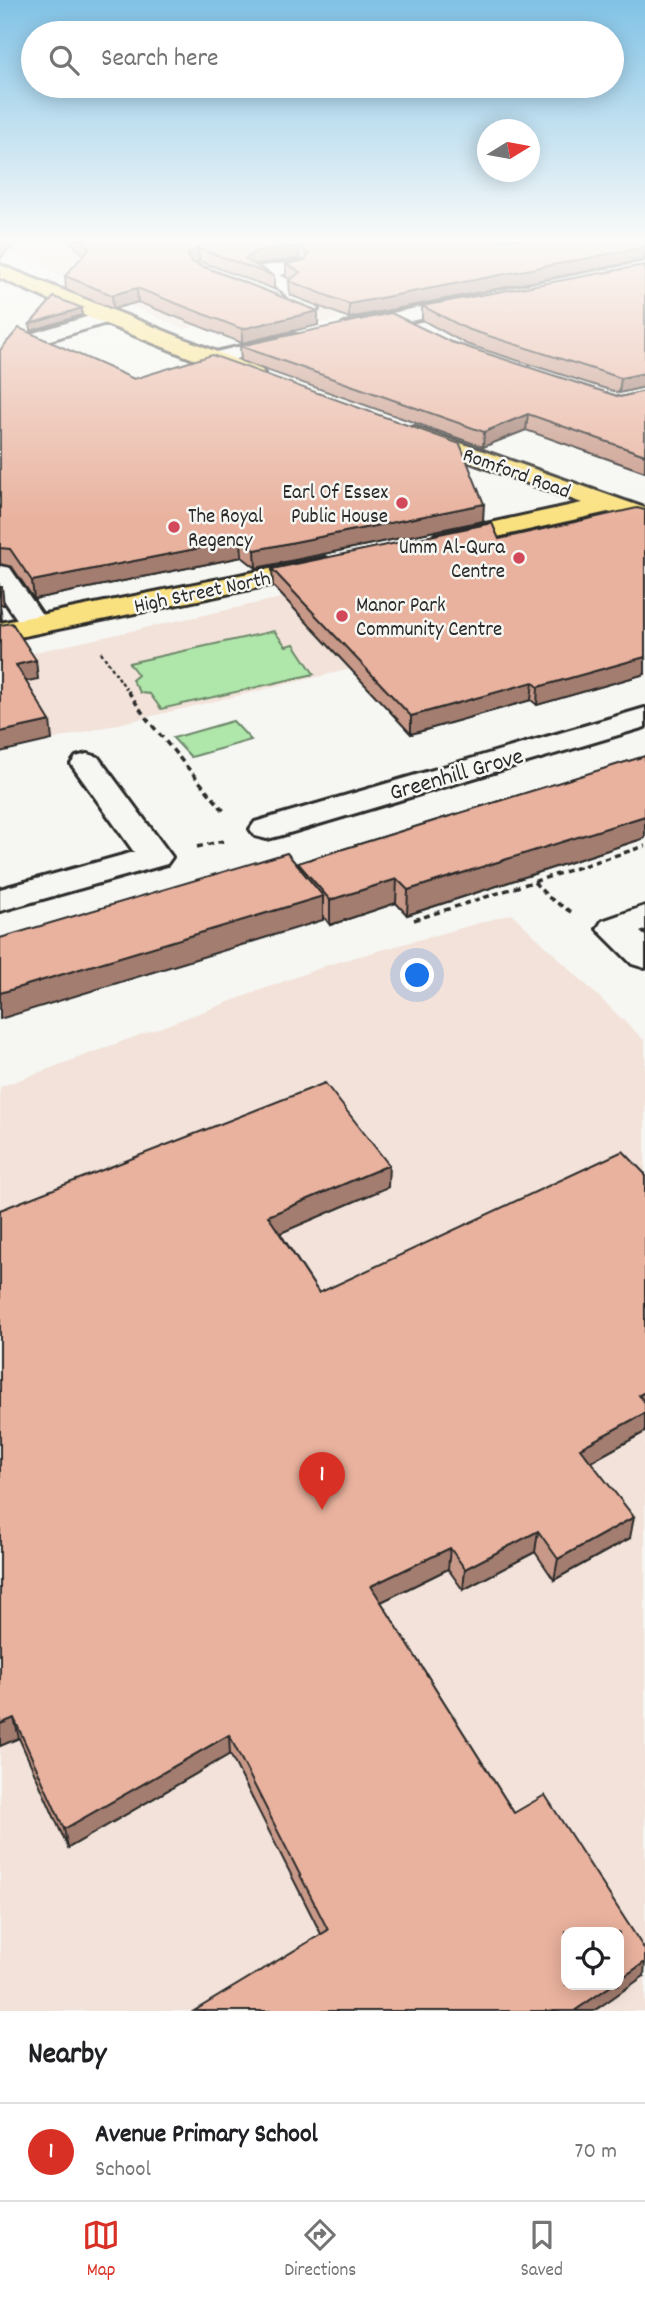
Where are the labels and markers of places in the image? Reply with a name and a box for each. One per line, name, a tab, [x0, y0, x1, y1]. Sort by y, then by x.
place label: Earl Of Essex Public House	[283, 479, 388, 533]
marker: Earl Of Essex Public House	[394, 495, 410, 511]
place label: The Royal Regency	[188, 503, 263, 557]
marker: The Royal Regency	[166, 519, 182, 535]
place label: Umm Al-Qura Centre	[399, 534, 506, 588]
marker: Umm Al-Qura Centre	[511, 550, 527, 566]
place label: Manor Park Community Centre	[356, 592, 502, 646]
marker: Manor Park Community Centre	[334, 608, 350, 624]
pin: 1	[299, 1452, 345, 1510]

